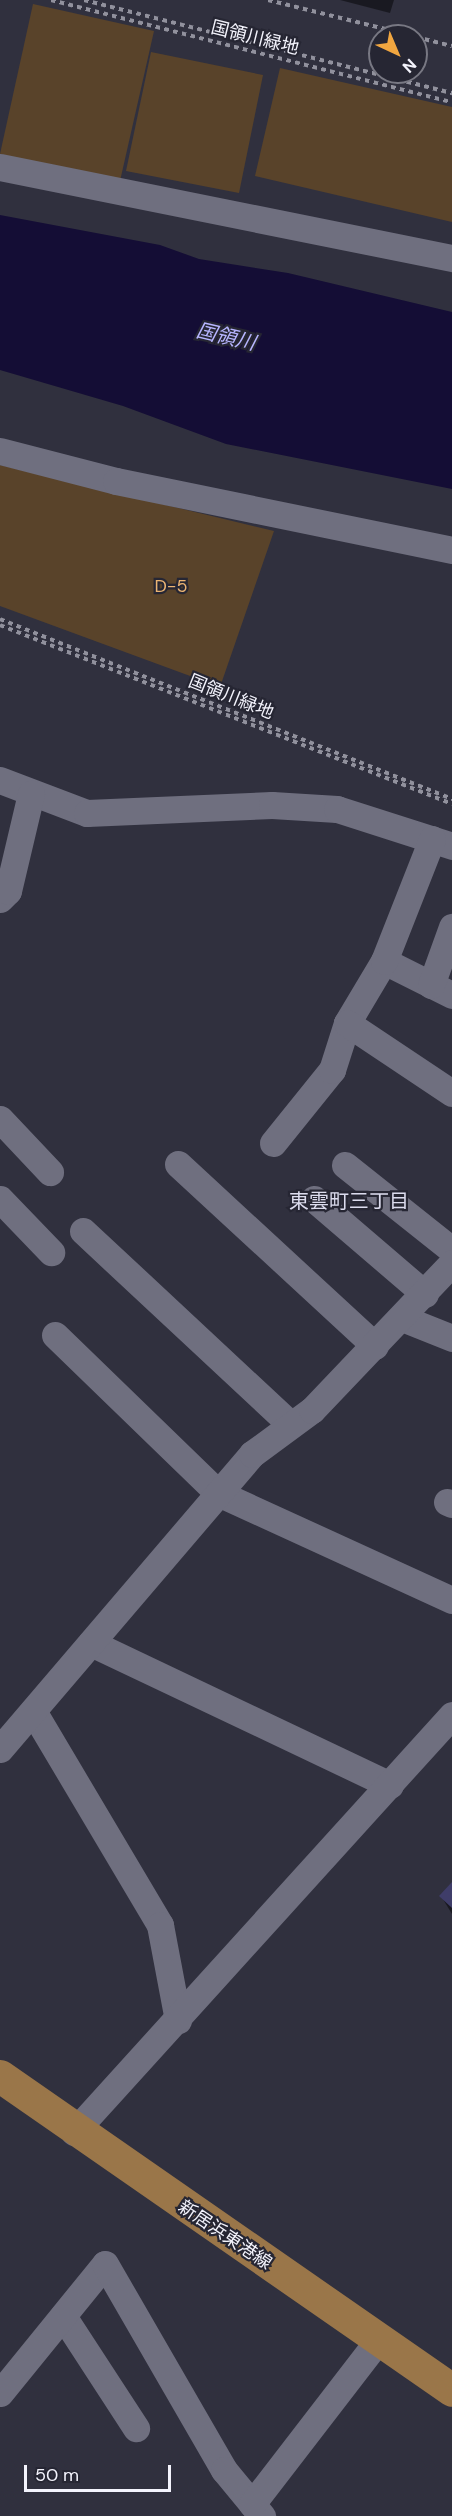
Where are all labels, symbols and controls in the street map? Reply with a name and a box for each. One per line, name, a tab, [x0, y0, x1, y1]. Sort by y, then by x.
street label: 国領川緑地	[209, 17, 301, 59]
north arrow	[368, 24, 428, 84]
text: N	[398, 54, 421, 77]
water label: 国領川	[194, 319, 258, 355]
park label: D-5	[154, 575, 188, 597]
street label: 国領川緑地	[185, 670, 277, 724]
district label: 東雲町三丁目	[289, 1189, 409, 1213]
street label: 新居浜東港線	[174, 2196, 276, 2274]
scale bar	[27, 2453, 174, 2491]
text: 50 m	[35, 2463, 79, 2487]

